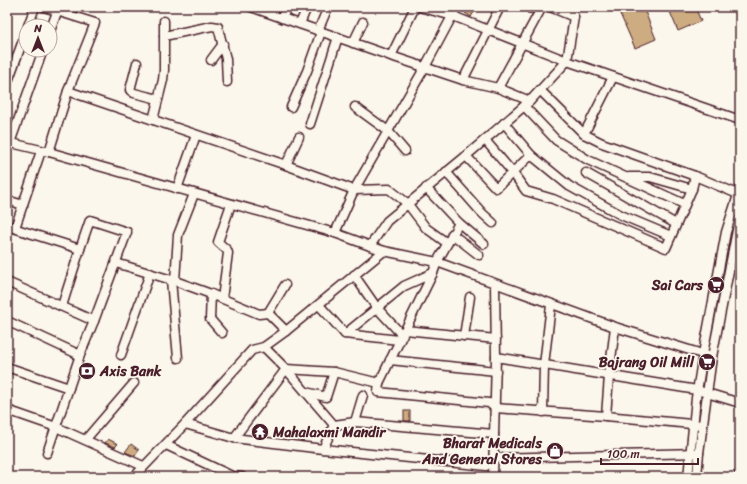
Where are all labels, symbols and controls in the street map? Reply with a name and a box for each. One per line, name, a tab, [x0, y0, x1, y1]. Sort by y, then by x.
north arrow	[18, 18, 58, 58]
text: N	[33, 19, 42, 38]
place label: Sai Cars	[651, 273, 704, 298]
supermarket icon: Sai Cars	[706, 275, 726, 295]
place label: Bajrang Oil Mill	[599, 350, 695, 375]
supermarket icon: Bajrang Oil Mill	[697, 352, 717, 372]
place label: Axis Bank	[99, 359, 162, 384]
bank icon: Axis Bank	[77, 361, 97, 381]
place label: Mahalaxmi Mandir	[272, 420, 386, 445]
temple icon: Mahalaxmi Mandir	[250, 422, 270, 442]
place label: Bharat Medicals And General Stores	[421, 431, 543, 472]
scale bar	[601, 440, 698, 466]
shop icon: Bharat Medicals And General Stores	[545, 441, 565, 461]
text: 100 m	[607, 443, 640, 465]

